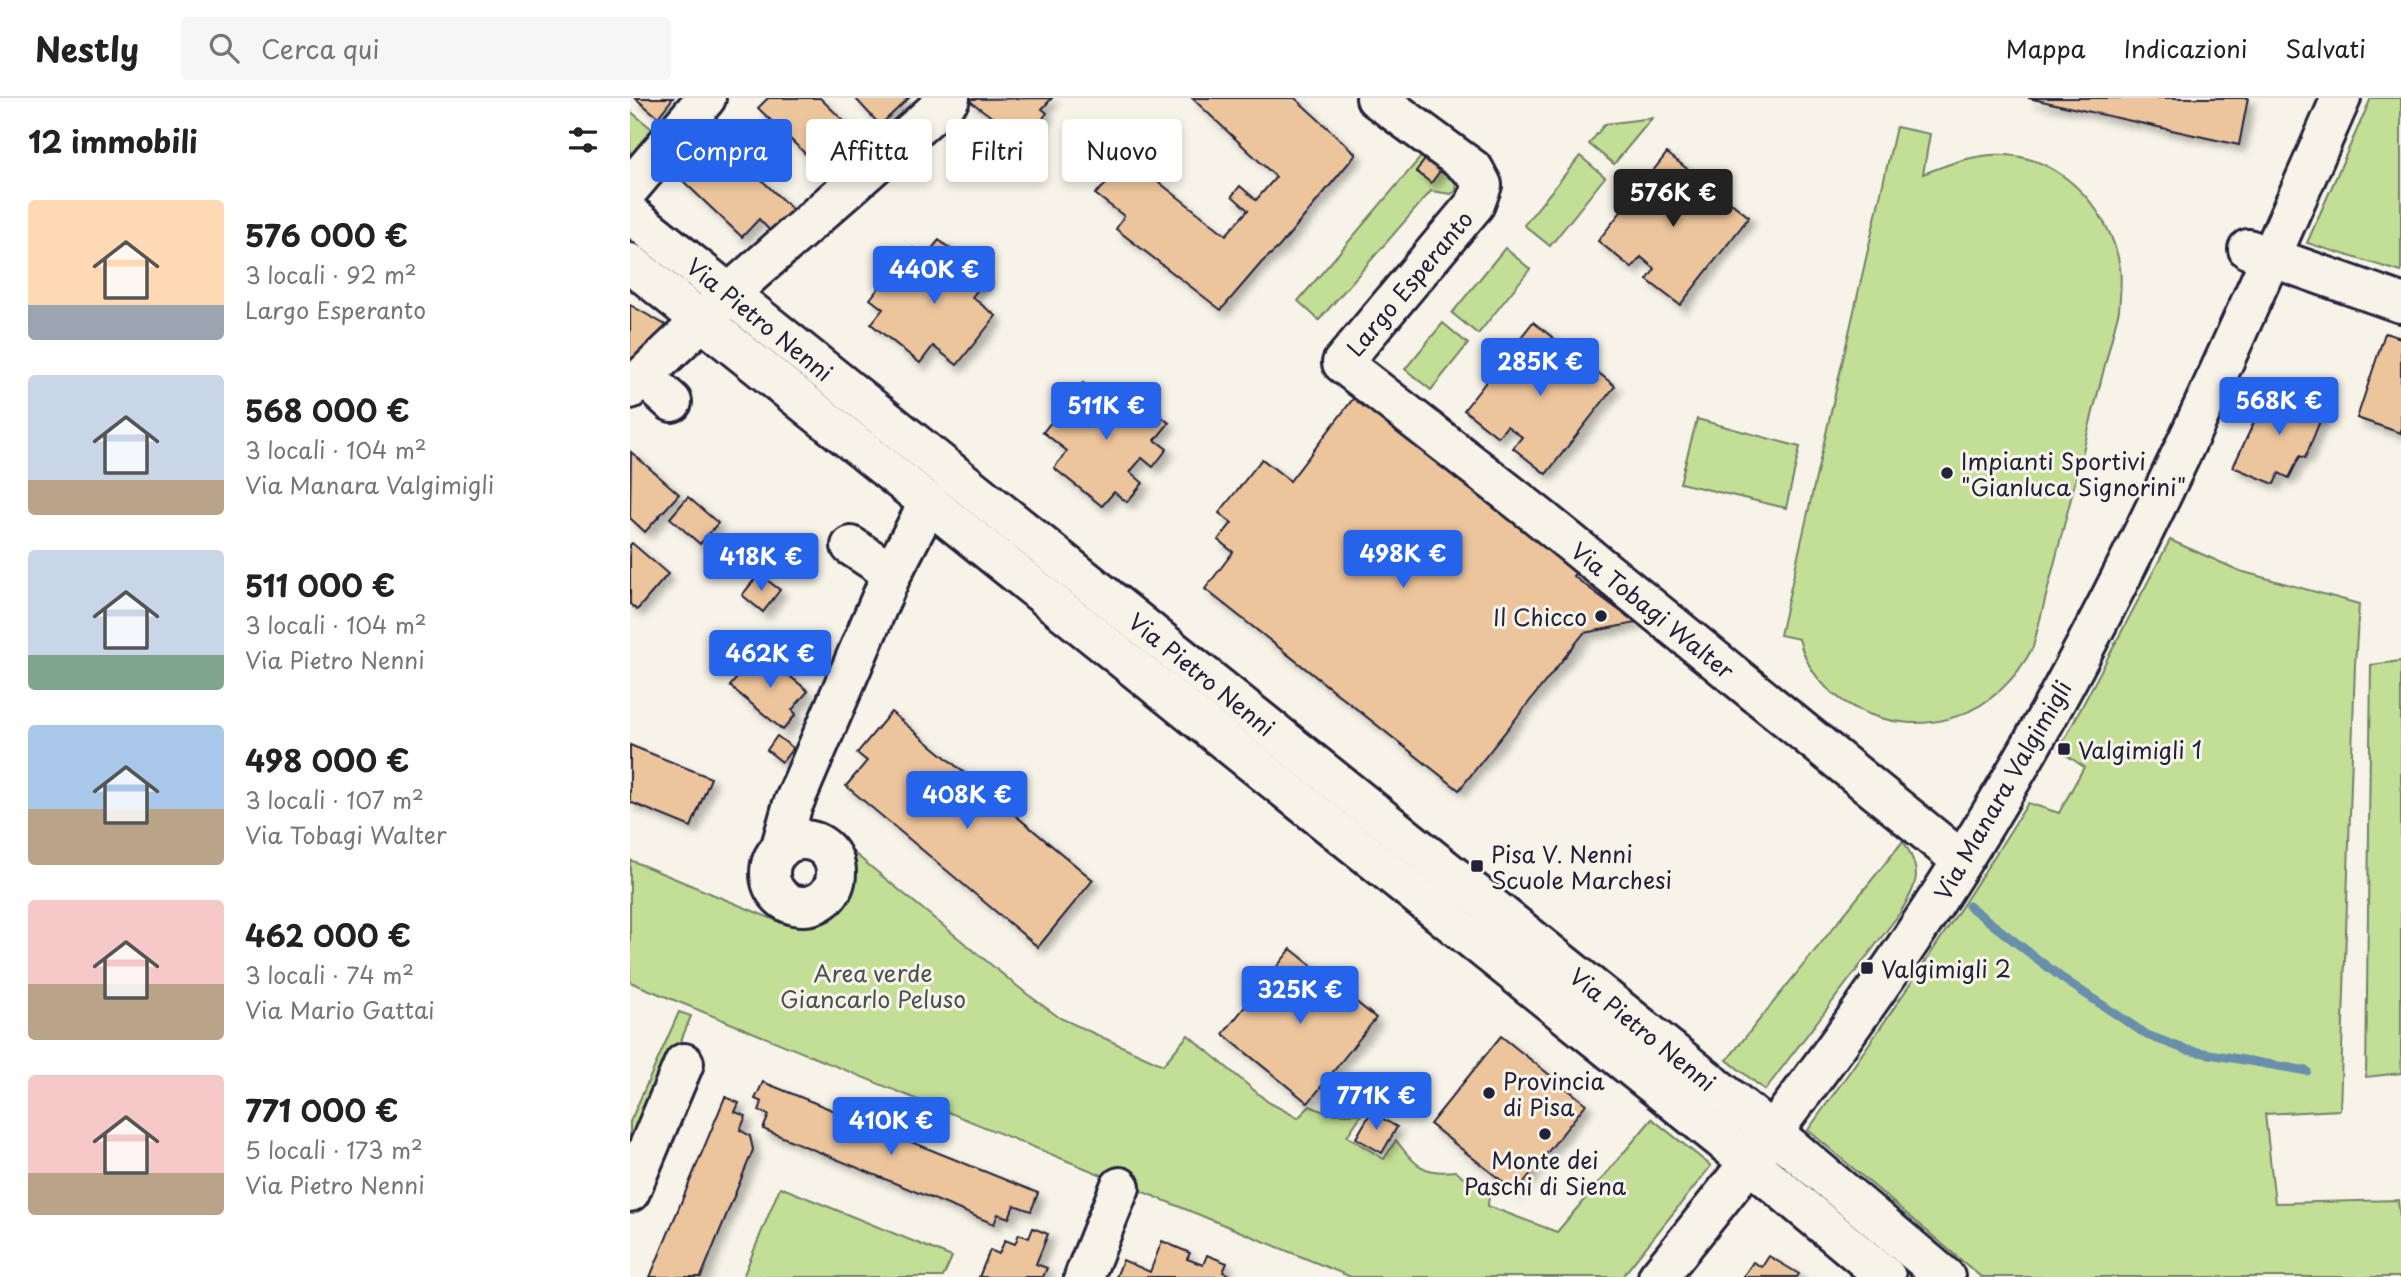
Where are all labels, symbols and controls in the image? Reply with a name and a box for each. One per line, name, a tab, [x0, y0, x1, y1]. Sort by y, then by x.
search box	[181, 17, 671, 80]
text: Nestly	[35, 23, 139, 73]
icon: search	[205, 29, 243, 67]
text: Cerca qui	[261, 29, 380, 68]
text: Mappa	[2006, 30, 2086, 66]
text: Indicazioni	[2124, 30, 2247, 66]
text: Salvati	[2285, 30, 2366, 66]
text: 12 immobili	[28, 118, 198, 163]
chip: Compra	[651, 119, 792, 182]
chip: Affitta	[806, 119, 932, 182]
chip: Filtri	[946, 119, 1048, 182]
chip: Nuovo	[1062, 119, 1182, 182]
icon: filters	[564, 121, 602, 159]
pin: 576K €	[1616, 170, 1730, 229]
text: 576K €	[1630, 174, 1716, 209]
street label: Largo Esperanto	[1337, 202, 1481, 364]
text: 576 000 €	[245, 212, 408, 257]
icon: home	[84, 228, 168, 312]
pin: 440K €	[877, 246, 991, 306]
street label: Via Pietro Nenni	[679, 249, 841, 389]
text: 440K €	[889, 251, 979, 286]
text: 3 locali · 92 m²	[245, 257, 417, 292]
text: Largo Esperanto	[245, 292, 426, 327]
pin: 285K €	[1483, 338, 1597, 398]
text: 285K €	[1497, 343, 1583, 378]
pin: 568K €	[2222, 378, 2336, 437]
pin: 511K €	[1049, 382, 1163, 442]
text: 568K €	[2236, 382, 2323, 417]
text: 568 000 €	[245, 387, 410, 432]
text: 511K €	[1067, 387, 1145, 422]
icon: home	[84, 403, 168, 487]
text: 3 locali · 104 m²	[245, 432, 427, 467]
place label: Impianti Sportivi "Gianluca Signorini"	[1961, 443, 2186, 504]
marker: Impianti Sportivi "Gianluca Signorini"	[1939, 465, 1955, 481]
text: Via Manara Valgimigli	[245, 467, 494, 502]
pin: 498K €	[1346, 531, 1460, 590]
pin: 418K €	[704, 533, 818, 593]
street label: Via Tobagi Walter	[1564, 533, 1743, 687]
text: 498K €	[1359, 535, 1447, 570]
text: 418K €	[719, 538, 803, 573]
text: 511 000 €	[245, 562, 395, 607]
icon: home	[84, 578, 168, 662]
place label: Il Chicco	[1493, 599, 1587, 634]
street label: Via Pietro Nenni	[1121, 604, 1283, 744]
text: 3 locali · 104 m²	[245, 607, 427, 642]
marker: Il Chicco	[1593, 608, 1609, 624]
pin: 462K €	[713, 630, 827, 690]
text: 462K €	[725, 635, 815, 670]
text: Via Pietro Nenni	[245, 642, 425, 677]
street label: Via Manara Valgimigli	[1925, 673, 2079, 907]
place label: Valgimigli 1	[2078, 732, 2202, 767]
text: 498 000 €	[245, 737, 409, 782]
marker: Valgimigli 1	[2056, 741, 2072, 757]
icon: home	[84, 753, 168, 837]
pin: 408K €	[910, 772, 1024, 831]
text: 408K €	[922, 776, 1012, 811]
text: 3 locali · 107 m²	[245, 782, 424, 817]
text: Via Tobagi Walter	[245, 817, 447, 852]
place label: Pisa V. Nenni Scuole Marchesi	[1491, 836, 1672, 897]
marker: Pisa V. Nenni Scuole Marchesi	[1469, 858, 1485, 874]
text: 462 000 €	[245, 912, 411, 957]
icon: home	[84, 928, 168, 1012]
place label: Valgimigli 2	[1881, 951, 2011, 986]
park label: Area verde Giancarlo Peluso	[780, 955, 966, 1016]
text: 3 locali · 74 m²	[245, 957, 414, 992]
street label: Via Pietro Nenni	[1562, 959, 1724, 1099]
marker: Valgimigli 2	[1859, 960, 1875, 976]
pin: 325K €	[1243, 967, 1357, 1026]
text: 325K €	[1258, 971, 1342, 1006]
text: Via Mario Gattai	[245, 992, 435, 1027]
place label: Provincia di Pisa	[1503, 1063, 1605, 1124]
pin: 771K €	[1319, 1072, 1433, 1132]
text: 771K €	[1336, 1077, 1416, 1112]
marker: Provincia di Pisa	[1481, 1085, 1497, 1101]
text: 771 000 €	[245, 1087, 398, 1132]
pin: 410K €	[834, 1098, 948, 1157]
text: 410K €	[849, 1102, 933, 1137]
icon: home	[84, 1103, 168, 1187]
marker: Monte dei Paschi di Siena	[1537, 1126, 1553, 1142]
text: 5 locali · 173 m²	[245, 1132, 423, 1167]
place label: Monte dei Paschi di Siena	[1464, 1142, 1627, 1203]
text: Via Pietro Nenni	[245, 1167, 425, 1202]

